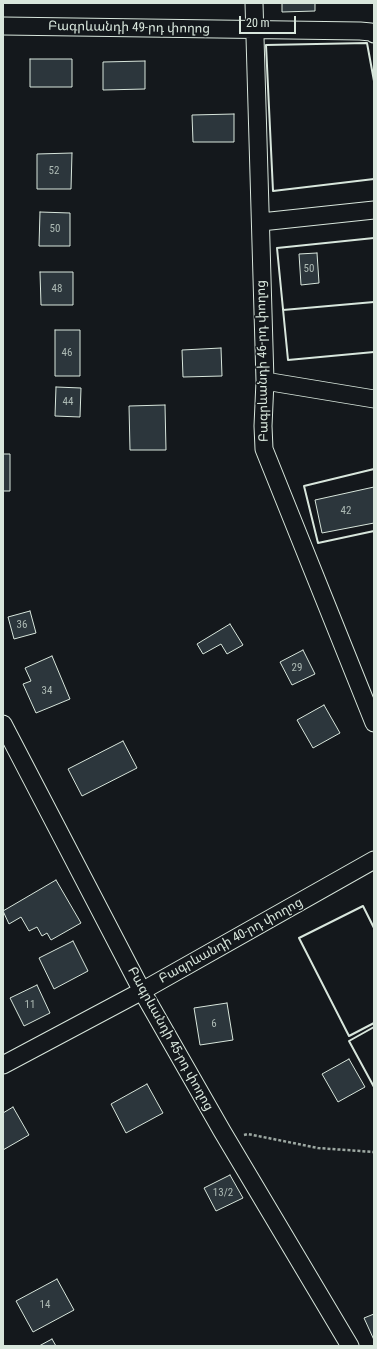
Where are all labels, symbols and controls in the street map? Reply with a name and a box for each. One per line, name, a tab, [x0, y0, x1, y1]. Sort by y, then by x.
scale bar	[241, 8, 298, 34]
text: 20 m	[246, 16, 270, 30]
street label: Բագրևանդի 49-րդ փողոց	[48, 19, 210, 37]
house number: 52	[49, 164, 59, 178]
house number: 50	[50, 222, 60, 236]
house number: 50	[304, 262, 314, 276]
street label: Բագրևանդի 46-րդ փողոց	[254, 280, 272, 442]
house number: 48	[52, 282, 62, 296]
house number: 46	[62, 346, 72, 360]
house number: 44	[63, 395, 73, 409]
house number: 42	[341, 504, 351, 518]
house number: 36	[17, 618, 27, 632]
house number: 29	[292, 661, 302, 675]
house number: 34	[42, 684, 52, 698]
street label: Բագրևանդի 40-րդ փողոց	[156, 895, 306, 987]
street label: Բագրևանդի 45-րդ փողոց	[124, 964, 216, 1114]
house number: 11	[25, 998, 35, 1012]
house number: 6	[211, 1017, 217, 1031]
house number: 13/2	[213, 1186, 233, 1200]
house number: 14	[40, 1298, 50, 1312]

